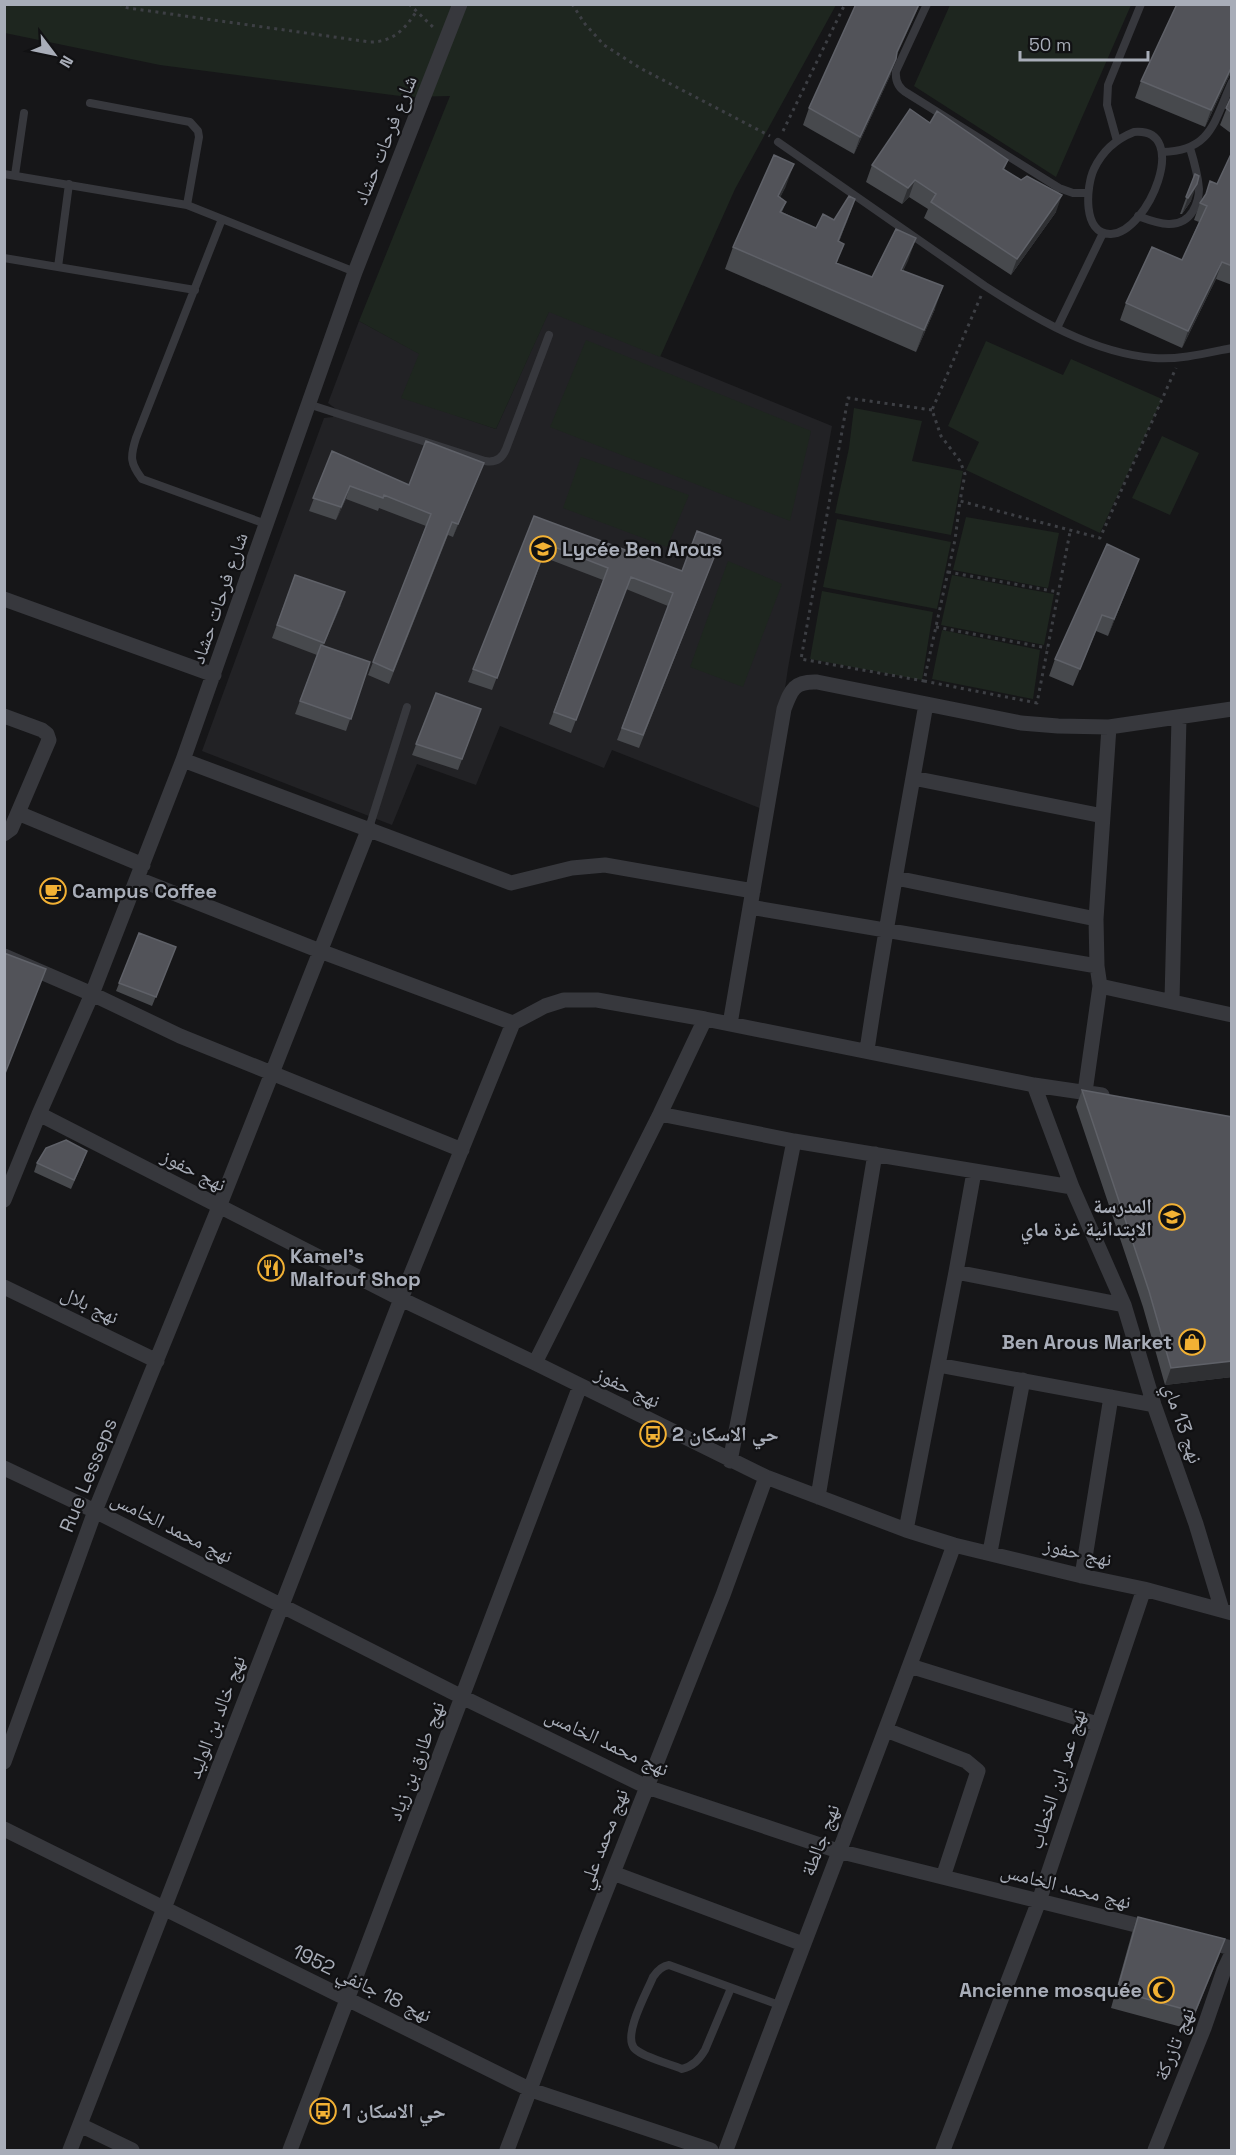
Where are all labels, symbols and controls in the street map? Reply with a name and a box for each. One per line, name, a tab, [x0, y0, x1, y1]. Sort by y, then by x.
north arrow	[24, 24, 84, 84]
scale bar	[1020, 24, 1148, 62]
text: 50 m	[1029, 33, 1071, 56]
text: N	[55, 52, 78, 72]
street label: شارع فرحات حشاد	[347, 71, 423, 209]
street label: شارع فرحات حشاد	[184, 529, 254, 667]
school or university icon: Lycée Ben Arous	[528, 534, 558, 564]
place label: Lycée Ben Arous	[562, 536, 722, 562]
cafe icon: Campus Coffee	[38, 876, 68, 906]
place label: Campus Coffee	[72, 878, 217, 904]
street label: نهج حفوز	[156, 1142, 231, 1197]
place label: المدرسة الابتدائية غرة ماي	[1020, 1193, 1152, 1245]
school or university icon: المدرسة الابتدائية غرة ماي	[1157, 1202, 1187, 1232]
place label: Kamel's Malfouf Shop	[290, 1243, 421, 1292]
restaurant icon: Kamel's Malfouf Shop	[256, 1253, 286, 1283]
street label: نهج بلال	[57, 1280, 123, 1330]
shop icon: Ben Arous Market	[1177, 1327, 1207, 1357]
place label: Ben Arous Market	[1002, 1329, 1172, 1355]
street label: نهج حفوز	[590, 1360, 665, 1414]
street label: نهج 13 ماي	[1154, 1379, 1209, 1468]
street label: Rue Lesseps	[53, 1414, 123, 1536]
bus stop icon: حي الاسكان 2	[638, 1419, 668, 1449]
place label: حي الاسكان 2	[672, 1421, 779, 1450]
street label: نهج محمد الخامس	[107, 1485, 237, 1569]
street label: نهج حفوز	[1040, 1531, 1115, 1572]
street label: نهج خالد بن الوليد	[181, 1652, 251, 1782]
street label: نهج طارق بن زياد	[381, 1698, 451, 1824]
street label: نهج محمد الخامس	[541, 1702, 673, 1782]
street label: نهج عمر ابن الخطاب	[1022, 1706, 1092, 1852]
street label: نهج محمد علي	[572, 1785, 637, 1894]
street label: نهج جالطة	[794, 1800, 846, 1880]
street label: نهج محمد الخامس	[998, 1857, 1134, 1915]
street label: نهج 18 جانفي 1952	[287, 1938, 436, 2031]
mosque icon: Ancienne mosquée	[1146, 1975, 1176, 2005]
place label: Ancienne mosquée	[959, 1977, 1142, 2003]
street label: نهج تازركة	[1148, 2004, 1200, 2084]
bus stop icon: 1 حي الاسكان	[308, 2096, 338, 2126]
place label: 1 حي الاسكان	[342, 2098, 446, 2127]

